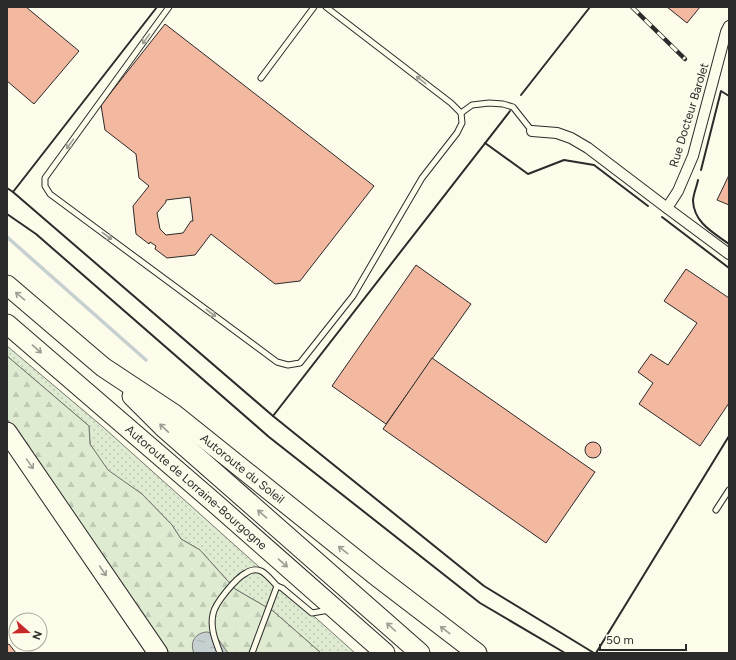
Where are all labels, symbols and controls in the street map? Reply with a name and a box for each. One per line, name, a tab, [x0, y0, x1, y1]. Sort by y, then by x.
one-way arrow	[142, 33, 150, 44]
street label: Rue Docteur Barolet	[666, 61, 712, 169]
one-way arrow	[415, 75, 426, 84]
one-way arrow	[66, 138, 74, 149]
one-way arrow	[101, 232, 112, 240]
one-way arrow	[15, 292, 25, 301]
one-way arrow	[206, 309, 217, 317]
one-way arrow	[31, 345, 42, 354]
street label: Autoroute de Lorraine-Bourgogne	[123, 422, 270, 553]
one-way arrow	[160, 424, 170, 433]
street label: Autoroute du Soleil	[198, 431, 287, 507]
one-way arrow	[26, 458, 34, 469]
one-way arrow	[257, 509, 267, 518]
one-way arrow	[337, 545, 348, 554]
one-way arrow	[278, 558, 288, 567]
one-way arrow	[99, 565, 107, 577]
north arrow	[8, 612, 48, 652]
one-way arrow	[387, 623, 397, 632]
one-way arrow	[440, 625, 451, 634]
scale bar	[600, 626, 686, 652]
text: N	[29, 629, 44, 641]
text: 50 m	[606, 633, 634, 647]

